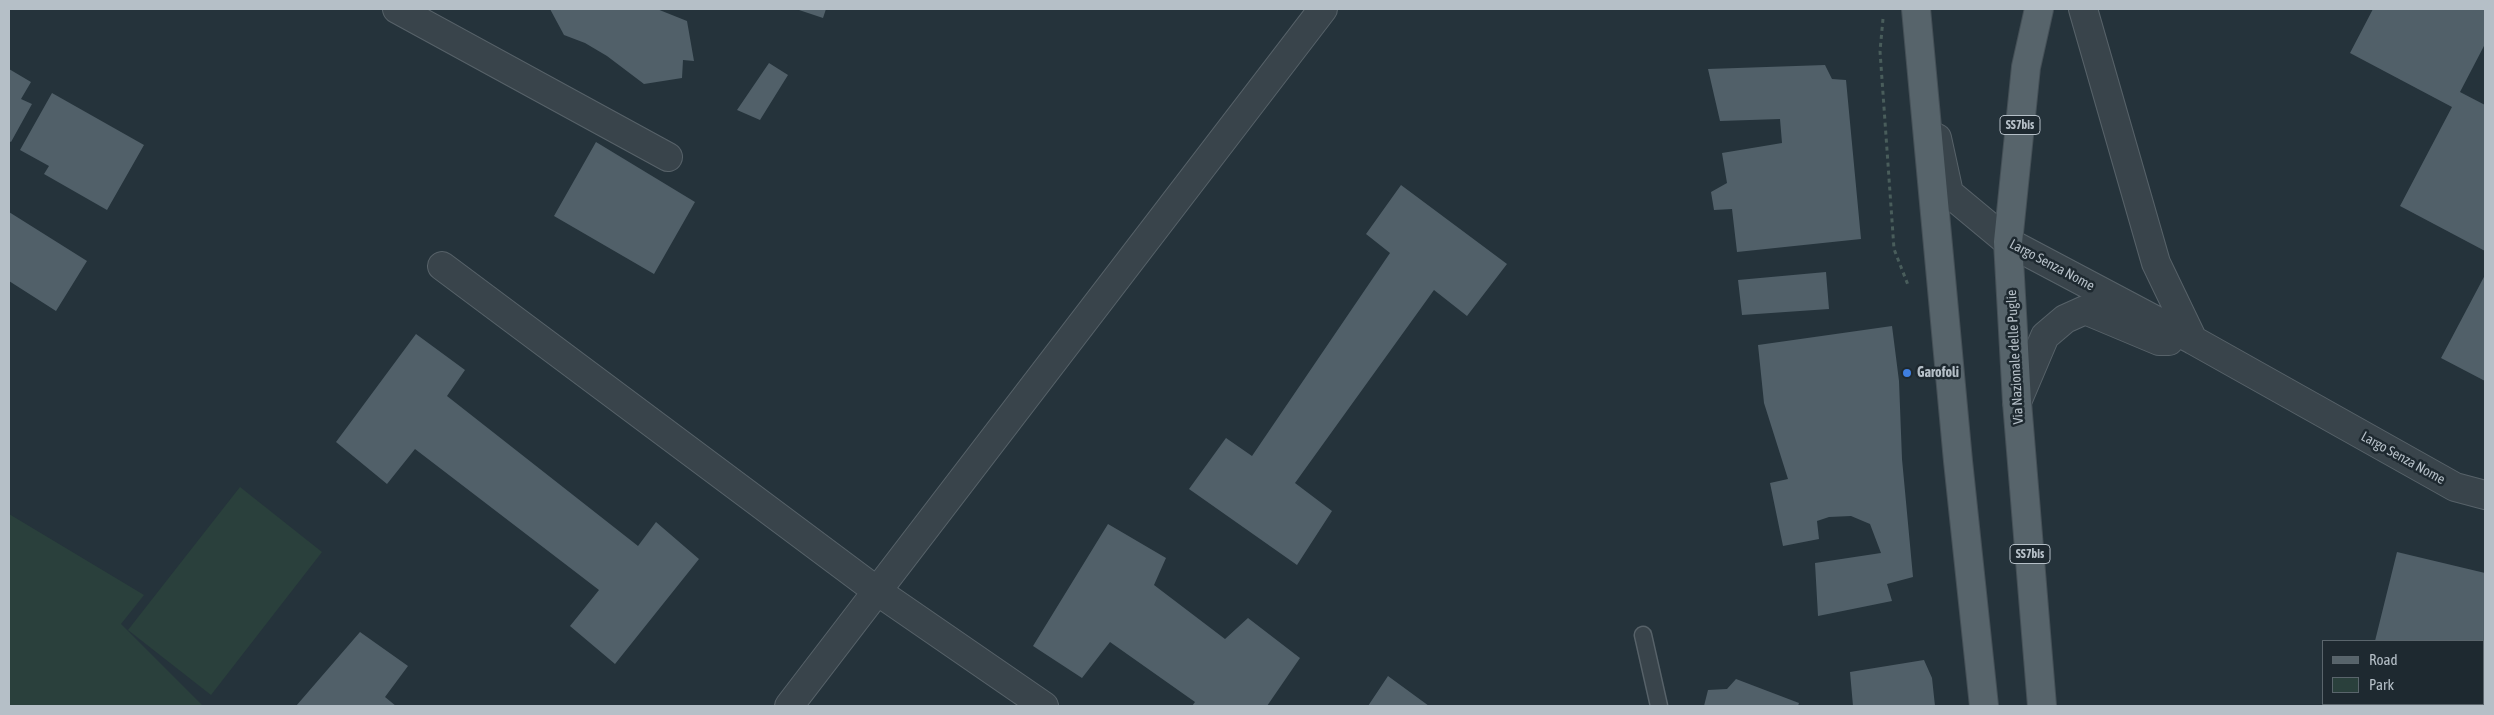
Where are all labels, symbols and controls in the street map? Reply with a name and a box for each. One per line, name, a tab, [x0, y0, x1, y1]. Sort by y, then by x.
road number: SS7bis	[2000, 116, 2040, 134]
street label: Largo Senza Nome	[2007, 236, 2097, 294]
street label: Via Nazionale delle Puglie	[2003, 289, 2027, 425]
place label: Garofoli	[1917, 365, 1959, 381]
marker: Garofoli	[1901, 367, 1913, 379]
street label: Largo Senza Nome	[2358, 428, 2448, 488]
road number: SS7bis	[2010, 544, 2050, 564]
legend	[2322, 640, 2484, 705]
text: Road	[2369, 651, 2398, 668]
text: Park	[2369, 676, 2394, 693]

